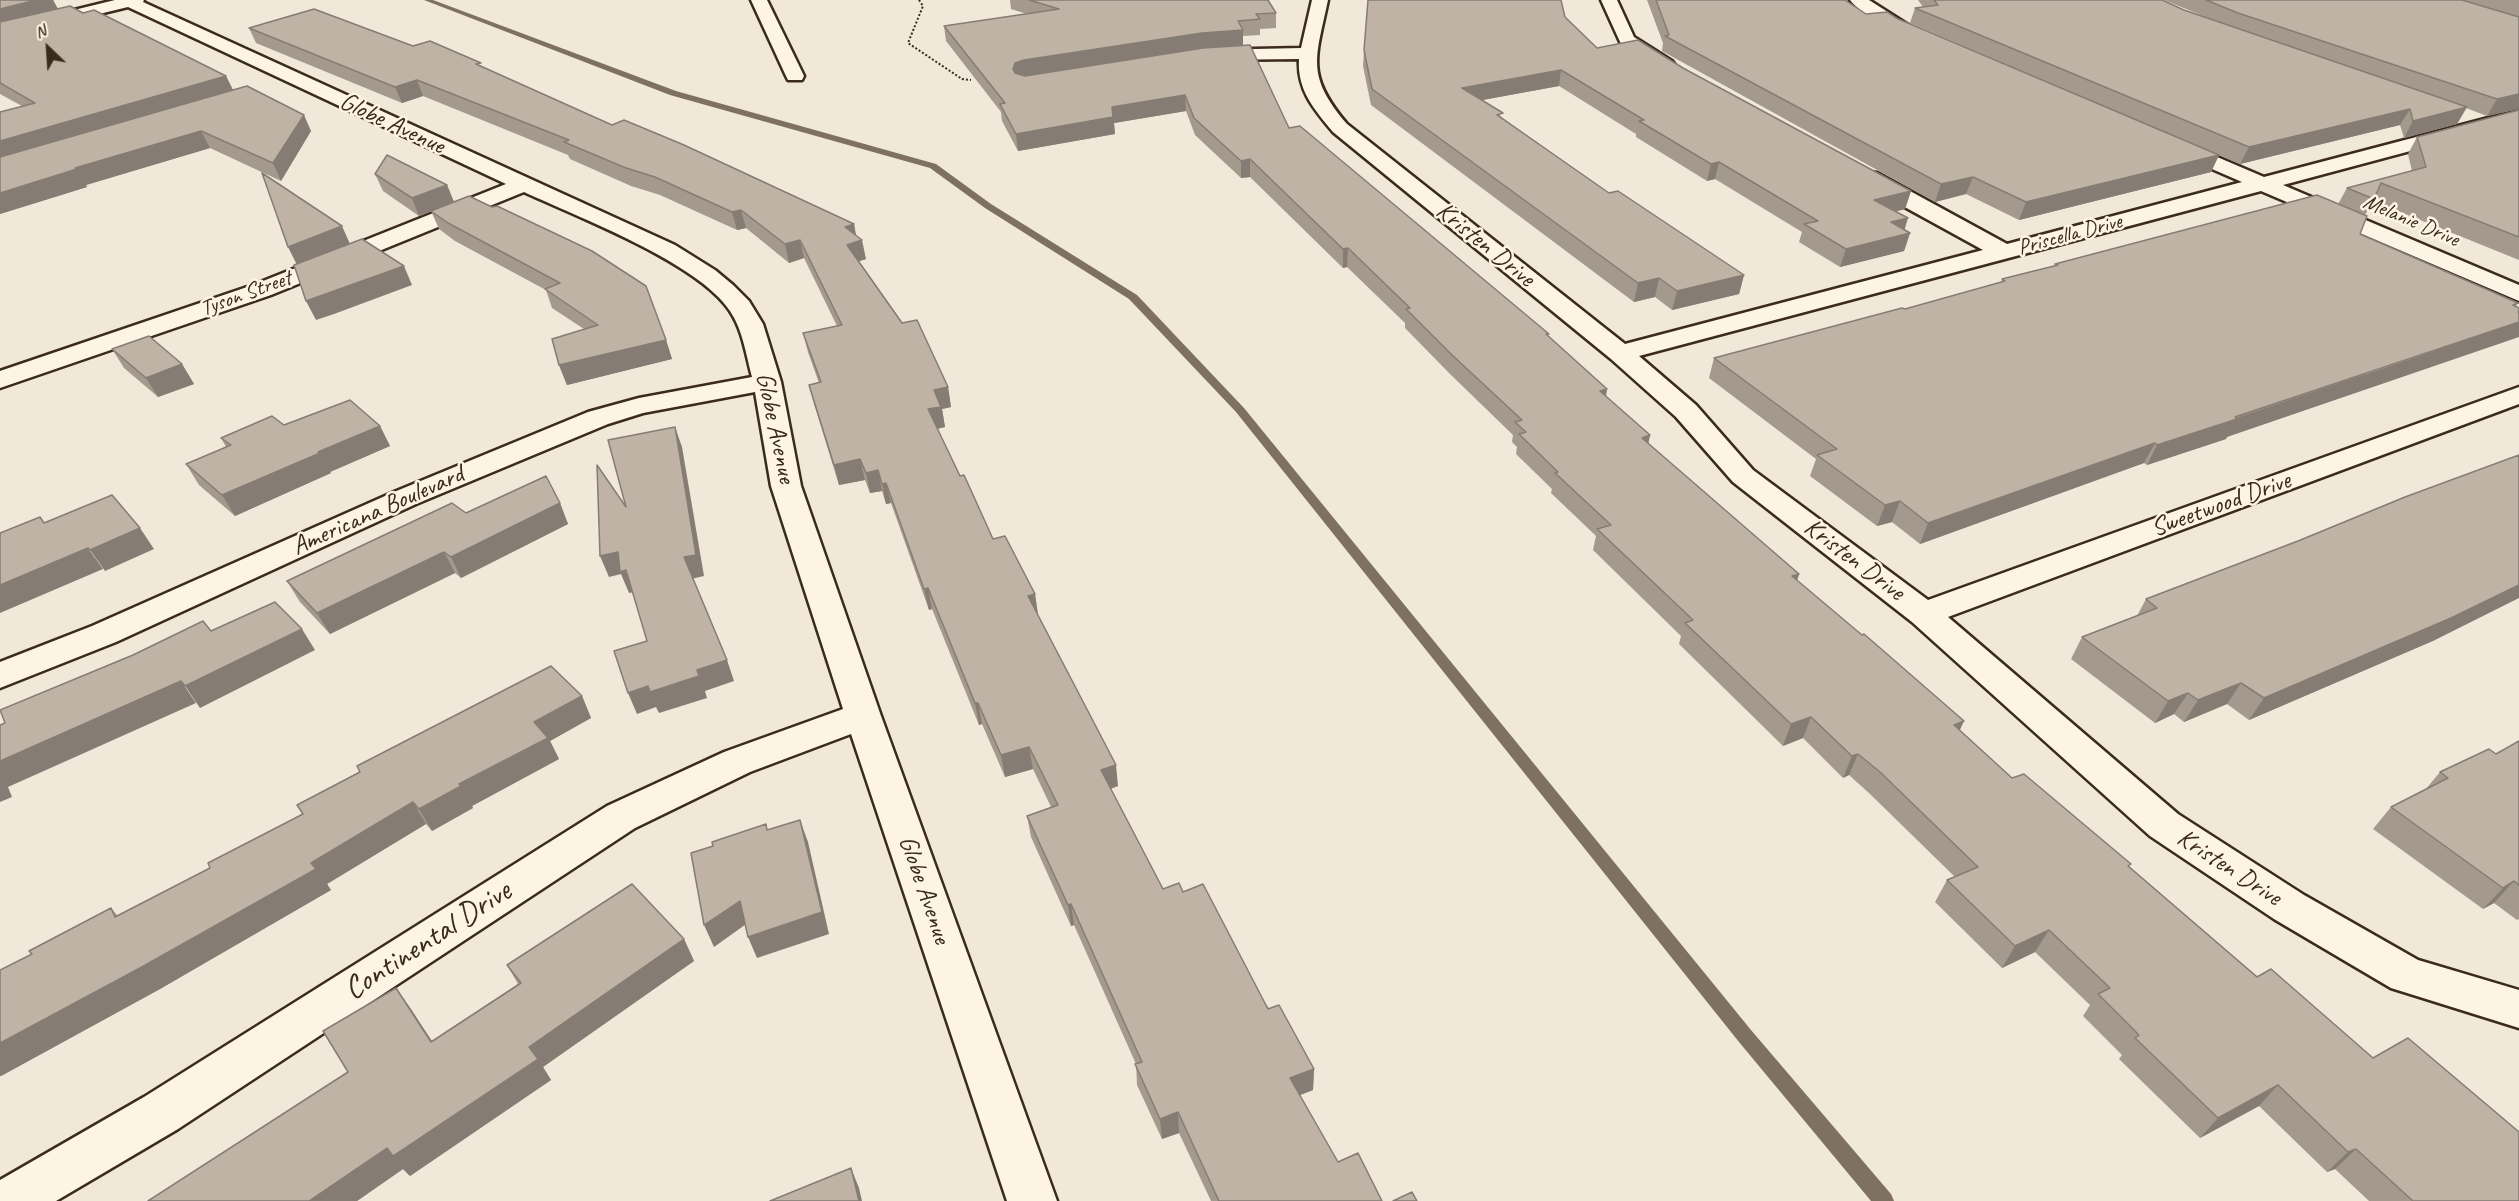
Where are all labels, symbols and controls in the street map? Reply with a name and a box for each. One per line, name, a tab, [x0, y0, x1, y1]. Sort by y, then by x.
north arrow	[18, 18, 78, 78]
text: N	[32, 21, 49, 43]
street label: Globe Avenue	[335, 86, 449, 162]
street label: Melanie Drive	[2359, 189, 2463, 253]
street label: Kristen Drive	[1429, 196, 1541, 294]
street label: Priscella Drive	[2015, 208, 2125, 262]
street label: Tyson Street	[197, 265, 295, 323]
street label: Globe Avenue	[748, 370, 802, 486]
street label: Americana Boulevard	[287, 459, 469, 563]
street label: Sweetwood Drive	[2147, 465, 2295, 545]
street label: Kristen Drive	[1798, 512, 1910, 608]
street label: Kristen Drive	[2171, 823, 2287, 913]
street label: Globe Avenue	[891, 832, 957, 948]
street label: Continental Drive	[337, 873, 519, 1009]

